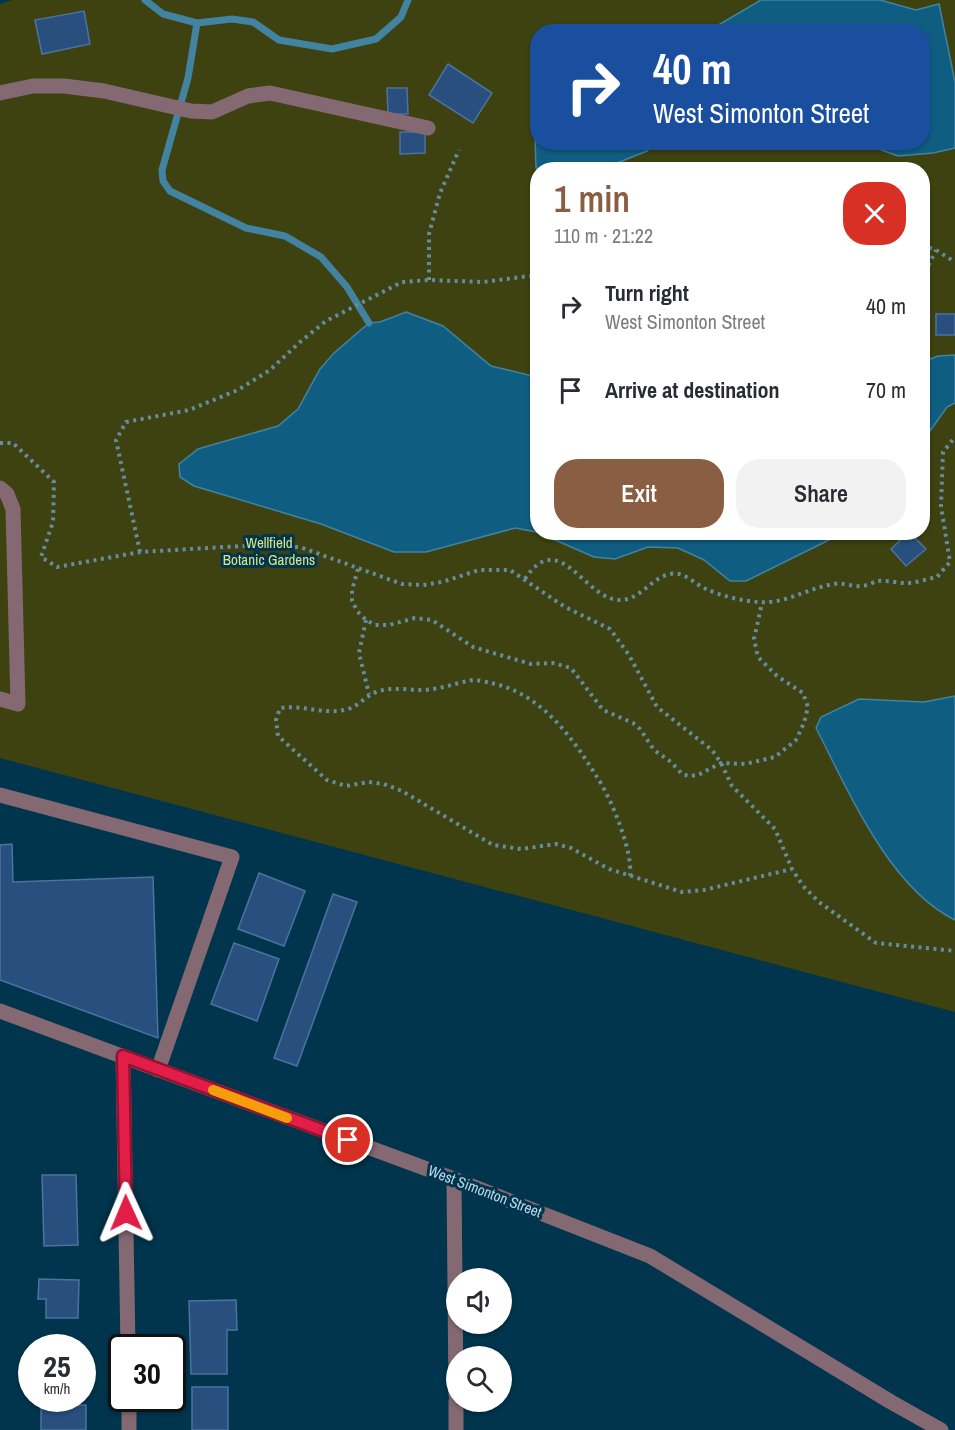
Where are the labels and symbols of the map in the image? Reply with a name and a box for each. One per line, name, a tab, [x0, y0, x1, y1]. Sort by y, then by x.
park label: Wellfield Botanic Gardens	[223, 532, 315, 570]
pin	[322, 1114, 373, 1165]
street label: West Simonton Street	[425, 1160, 545, 1223]
position arrow	[94, 1181, 158, 1245]
speed limit sign: 30	[108, 1334, 186, 1412]

